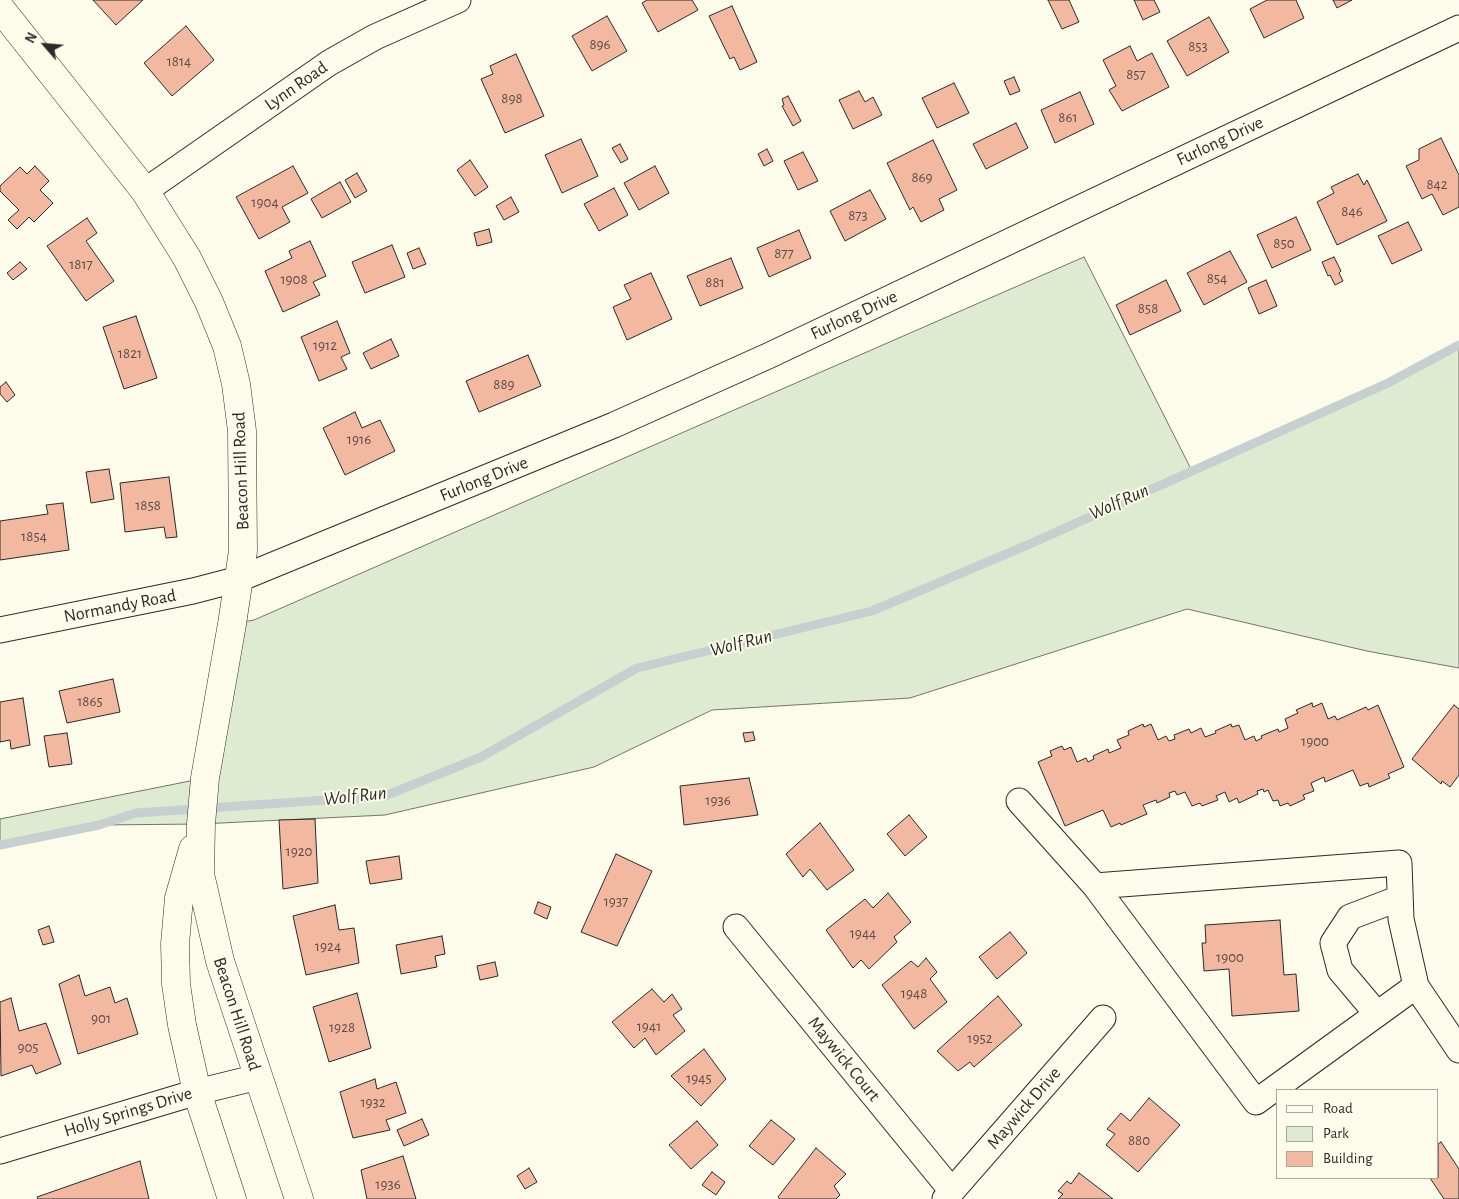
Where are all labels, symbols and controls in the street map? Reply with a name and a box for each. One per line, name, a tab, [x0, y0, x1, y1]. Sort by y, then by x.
north arrow	[20, 20, 70, 70]
text: N	[23, 31, 40, 46]
house number: 896	[589, 35, 611, 53]
house number: 853	[1188, 37, 1208, 55]
house number: 1814	[167, 52, 191, 70]
street label: Lynn Road	[260, 57, 332, 115]
house number: 857	[1126, 65, 1146, 83]
house number: 898	[501, 89, 523, 107]
house number: 861	[1058, 108, 1078, 126]
street label: Furlong Drive	[1173, 111, 1267, 171]
house number: 869	[911, 168, 933, 186]
house number: 842	[1426, 175, 1448, 193]
house number: 1904	[251, 193, 279, 211]
house number: 846	[1341, 202, 1363, 220]
house number: 873	[848, 206, 868, 224]
house number: 850	[1273, 234, 1295, 252]
house number: 877	[774, 244, 794, 262]
house number: 1817	[69, 255, 93, 273]
house number: 854	[1207, 269, 1227, 287]
house number: 1908	[280, 270, 308, 288]
house number: 881	[705, 273, 725, 291]
street label: Furlong Drive	[807, 285, 901, 345]
house number: 858	[1138, 299, 1158, 317]
house number: 1912	[313, 336, 337, 354]
house number: 1821	[118, 344, 142, 362]
house number: 889	[493, 375, 515, 393]
street label: Beacon Hill Road	[228, 412, 254, 530]
house number: 1916	[347, 430, 371, 448]
street label: Furlong Drive	[437, 451, 531, 507]
water label: Wolf Run	[1085, 479, 1153, 525]
house number: 1858	[135, 496, 161, 514]
house number: 1854	[21, 527, 47, 545]
street label: Normandy Road	[62, 585, 178, 627]
water label: Wolf Run	[708, 624, 774, 662]
house number: 1865	[77, 692, 103, 710]
house number: 1900	[1301, 732, 1329, 750]
water label: Wolf Run	[322, 781, 388, 811]
house number: 1936	[705, 791, 731, 809]
house number: 1920	[286, 842, 312, 860]
house number: 1937	[604, 892, 628, 910]
house number: 1944	[850, 924, 876, 942]
house number: 1924	[315, 937, 341, 955]
house number: 1900	[1216, 948, 1244, 966]
street label: Beacon Hill Road	[208, 954, 266, 1074]
house number: 1948	[901, 984, 927, 1002]
house number: 901	[91, 1009, 111, 1027]
street label: Maywick Court	[803, 1012, 885, 1106]
house number: 1941	[637, 1017, 661, 1035]
house number: 1928	[329, 1018, 355, 1036]
house number: 1952	[967, 1029, 993, 1047]
house number: 905	[17, 1038, 39, 1056]
street label: Maywick Drive	[982, 1062, 1066, 1154]
house number: 1945	[686, 1069, 712, 1087]
street label: Holly Springs Drive	[61, 1082, 195, 1142]
legend	[1276, 1089, 1439, 1179]
house number: 1932	[360, 1093, 386, 1111]
text: Road	[1323, 1101, 1353, 1116]
text: Park	[1323, 1126, 1349, 1141]
house number: 880	[1128, 1131, 1150, 1149]
text: Building	[1323, 1151, 1373, 1166]
house number: 1936	[375, 1175, 401, 1193]

